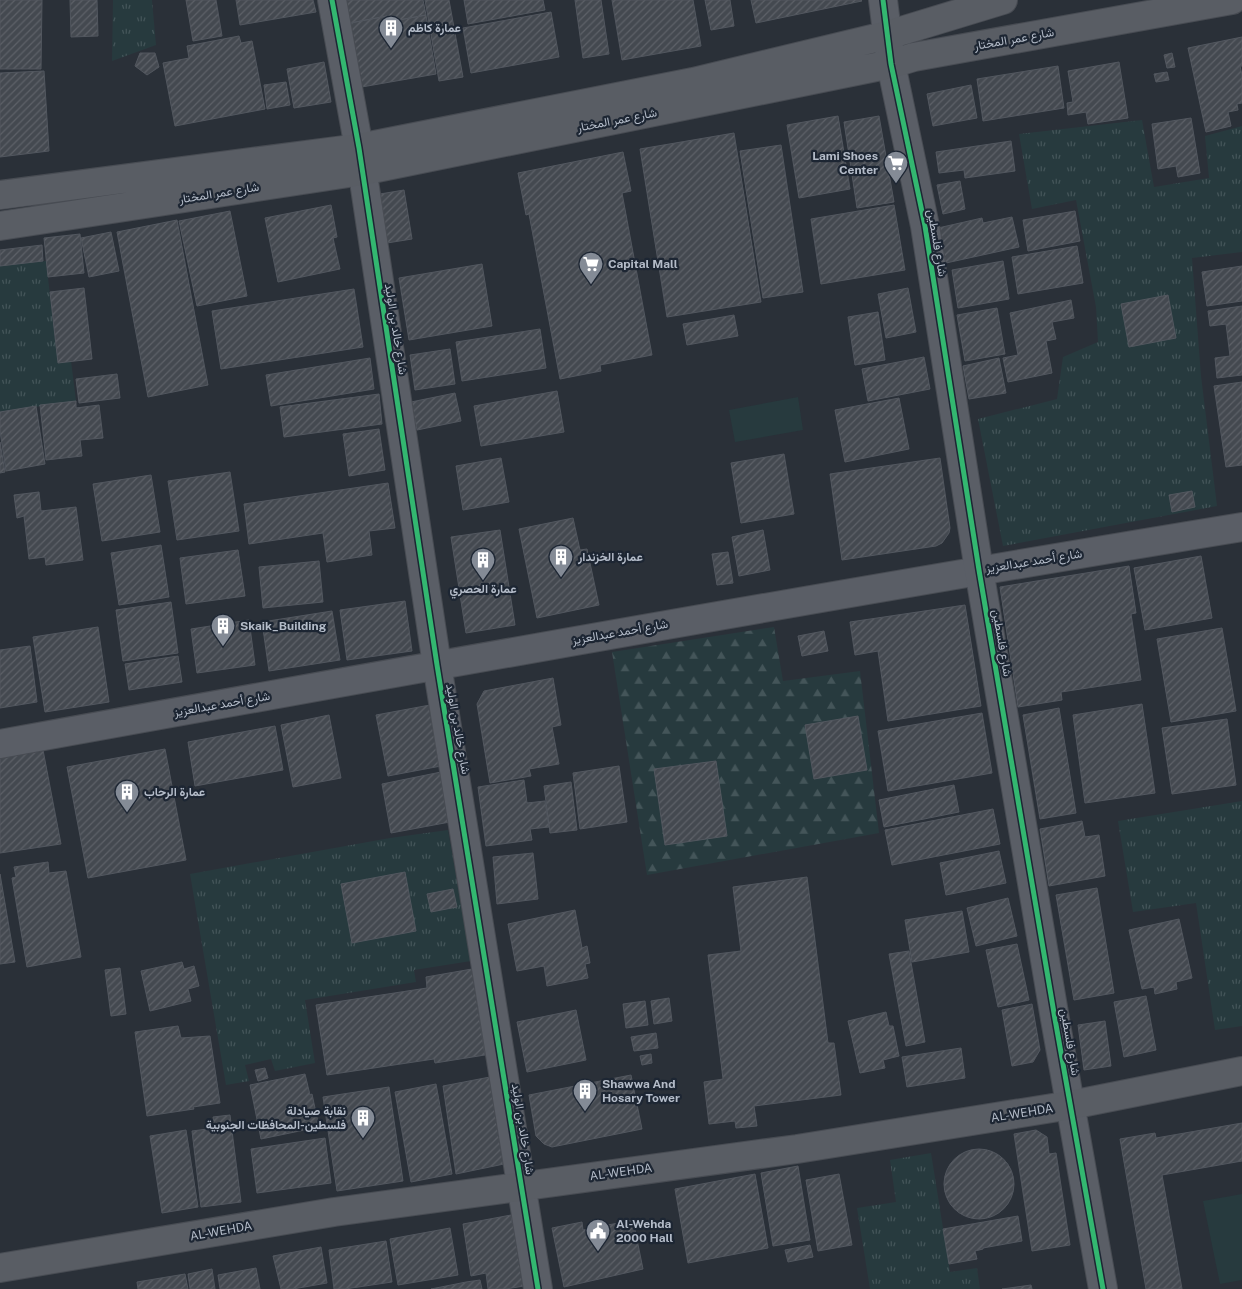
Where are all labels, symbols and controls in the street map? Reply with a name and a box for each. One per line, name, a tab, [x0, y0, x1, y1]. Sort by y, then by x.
building icon: عمارة كاظم	[378, 15, 404, 49]
place label: عمارة كاظم	[408, 21, 461, 36]
street label: شارع عمر المختار	[972, 25, 1055, 55]
street label: شارع عمر المختار	[575, 105, 658, 137]
place label: Lami Shoes Center	[812, 149, 878, 177]
supermarket icon: Lami Shoes Center	[883, 150, 909, 184]
street label: شارع عمر المختار	[177, 180, 260, 208]
street label: شارع فلسطين	[922, 208, 950, 278]
supermarket icon: Capital Mall	[578, 251, 604, 285]
place label: Capital Mall	[608, 257, 678, 271]
street label: شارع خالد بن الوليد	[380, 283, 410, 376]
building icon: عمارة الخزندار	[548, 544, 574, 578]
street label: شارع أحمد عبدالعزيز	[984, 546, 1083, 578]
building icon: عمارة الحصري	[470, 547, 496, 581]
place label: عمارة الخزندار	[577, 550, 643, 565]
place label: عمارة الحصري	[449, 582, 517, 599]
street label: شارع فلسطين	[987, 608, 1015, 678]
building icon: Skaik_Building	[210, 613, 236, 647]
street label: شارع أحمد عبدالعزيز	[570, 617, 670, 649]
place label: Skaik_Building	[240, 619, 327, 633]
street label: شارع خالد بن الوليد	[441, 683, 473, 776]
street label: شارع أحمد عبدالعزيز	[172, 689, 272, 721]
building icon: عمارة الرحاب	[114, 779, 140, 813]
place label: عمارة الرحاب	[144, 785, 205, 800]
street label: شارع فلسطين	[1055, 1007, 1083, 1077]
place label: Shawwa And Hosary Tower	[602, 1077, 680, 1105]
building icon: Shawwa And Hosary Tower	[572, 1078, 598, 1112]
street label: شارع خالد بن الوليد	[507, 1083, 537, 1176]
street label: AL-WEHDA	[990, 1101, 1055, 1125]
place label: نقابة صيادلة فلسطين-المحافظات الجنوبية	[206, 1104, 346, 1133]
building icon: نقابة صيادلة فلسطين-المحافظات الجنوبية	[350, 1105, 376, 1139]
street label: AL-WEHDA	[589, 1161, 654, 1183]
place label: Al-Wehda 2000 Hall	[616, 1217, 673, 1245]
public building icon: Al-Wehda 2000 Hall	[585, 1218, 611, 1252]
street label: AL-WEHDA	[189, 1219, 254, 1243]

